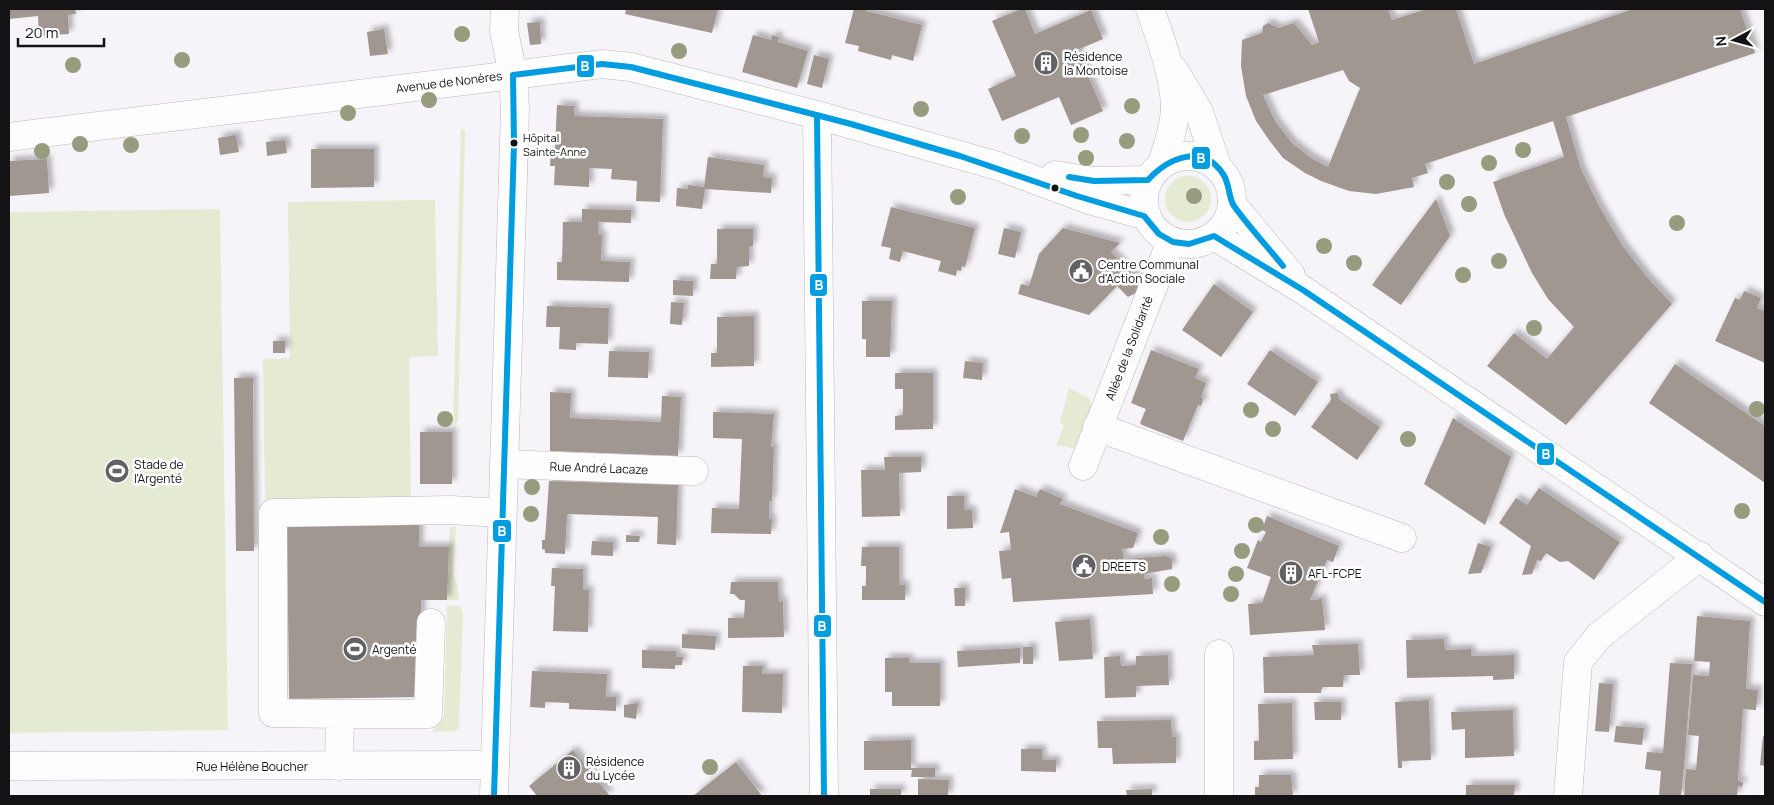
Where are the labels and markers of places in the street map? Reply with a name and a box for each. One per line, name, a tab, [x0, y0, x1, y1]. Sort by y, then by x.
place label: Résidence la Montoise	[1064, 48, 1128, 79]
building icon: Résidence la Montoise	[1033, 50, 1059, 76]
place label: Hôpital Sainte-Anne	[523, 130, 587, 159]
marker: Hôpital Sainte-Anne	[509, 138, 519, 148]
unlabelled marker	[1050, 183, 1060, 193]
place label: Centre Communal d'Action Sociale	[1098, 256, 1199, 287]
public building icon: Centre Communal d'Action Sociale	[1068, 258, 1094, 284]
place label: Stade de l'Argenté	[134, 456, 184, 487]
sports icon: Stade de l'Argenté	[104, 458, 130, 484]
public building icon: DREETS	[1071, 553, 1097, 579]
place label: DREETS	[1102, 558, 1146, 575]
building icon: AFL-FCPE	[1278, 560, 1304, 586]
place label: AFL-FCPE	[1308, 565, 1362, 582]
sports icon: Argenté	[342, 636, 368, 662]
place label: Argenté	[372, 641, 417, 658]
place label: Résidence du Lycée	[586, 753, 644, 784]
building icon: Résidence du Lycée	[556, 755, 582, 781]

